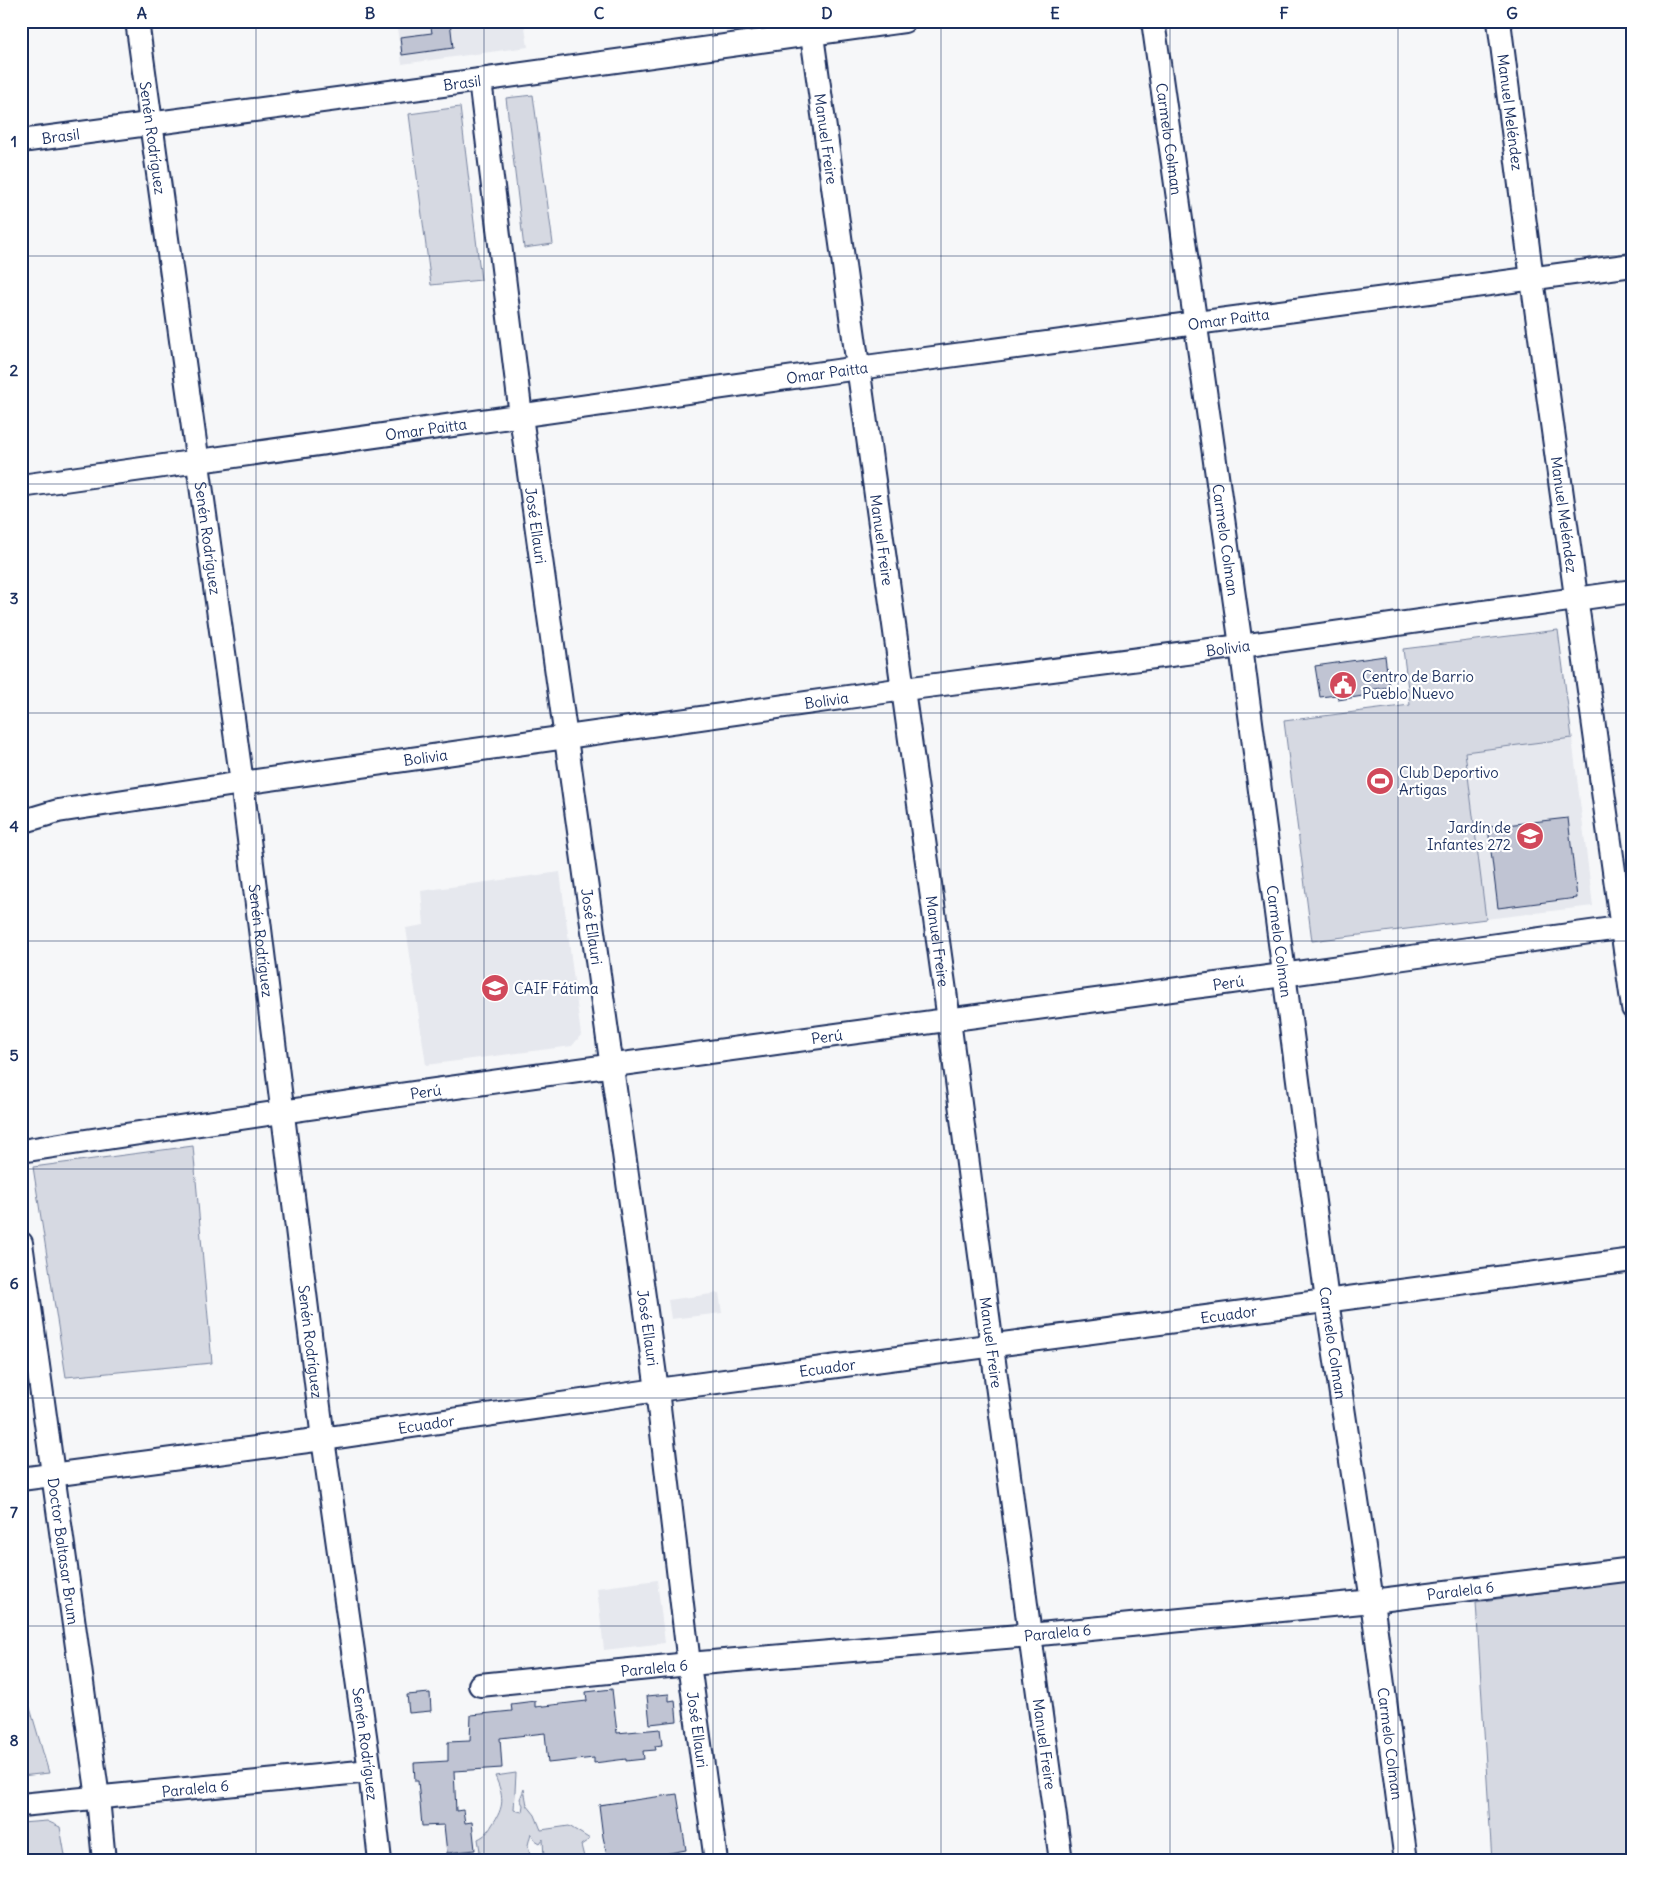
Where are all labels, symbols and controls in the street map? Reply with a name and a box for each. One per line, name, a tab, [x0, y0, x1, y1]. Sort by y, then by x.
text: A	[137, 3, 147, 23]
text: B	[365, 3, 376, 23]
text: C	[594, 3, 605, 23]
text: D	[821, 3, 833, 23]
text: E	[1050, 3, 1060, 23]
text: F	[1279, 3, 1289, 23]
text: G	[1506, 3, 1518, 23]
street label: Manuel Meléndez	[1494, 53, 1528, 172]
street label: Brasil	[442, 70, 482, 94]
street label: Senén Rodríguez	[136, 80, 170, 196]
street label: Carmelo Colman	[1152, 82, 1187, 196]
street label: Manuel Freire	[811, 92, 842, 186]
street label: Brasil	[41, 124, 81, 148]
text: 1	[11, 131, 17, 151]
street label: Omar Paitta	[1186, 304, 1271, 334]
street label: Omar Paitta	[785, 357, 869, 388]
text: 2	[10, 360, 19, 380]
street label: Omar Paitta	[384, 414, 469, 444]
street label: Manuel Meléndez	[1547, 455, 1582, 574]
street label: Senén Rodríguez	[191, 480, 225, 596]
street label: Carmelo Colman	[1209, 483, 1243, 598]
street label: José Ellauri	[522, 486, 551, 565]
street label: Manuel Freire	[866, 493, 898, 587]
text: 3	[9, 588, 19, 608]
street label: Bolivia	[1205, 635, 1252, 660]
place label: Centro de Barrio Pueblo Nuevo	[1362, 667, 1474, 703]
public building icon: Centro de Barrio Pueblo Nuevo	[1328, 670, 1358, 700]
street label: Bolivia	[803, 687, 850, 713]
street label: Bolivia	[402, 744, 449, 769]
place label: Club Deportivo Artigas	[1399, 763, 1499, 799]
sports icon: Club Deportivo Artigas	[1365, 766, 1395, 796]
text: 4	[9, 816, 19, 836]
place label: Jardín de Infantes 272	[1427, 818, 1511, 854]
school or university icon: Jardín de Infantes 272	[1515, 821, 1545, 851]
street label: Senén Rodríguez	[245, 883, 278, 998]
street label: Carmelo Colman	[1263, 884, 1297, 999]
street label: José Ellauri	[578, 887, 607, 966]
street label: Manuel Freire	[922, 894, 954, 988]
street label: Perú	[1211, 971, 1245, 994]
school or university icon: CAIF Fátima	[480, 973, 510, 1003]
place label: CAIF Fátima	[514, 979, 599, 998]
street label: Perú	[810, 1025, 844, 1048]
text: 5	[9, 1045, 19, 1065]
street label: Perú	[409, 1080, 443, 1103]
text: 6	[9, 1273, 19, 1293]
street label: Senén Rodríguez	[295, 1284, 327, 1399]
street label: Carmelo Colman	[1316, 1286, 1351, 1400]
street label: José Ellauri	[634, 1288, 663, 1367]
street label: Manuel Freire	[976, 1296, 1007, 1389]
street label: Ecuador	[1199, 1301, 1258, 1327]
street label: Ecuador	[798, 1354, 857, 1380]
street label: Ecuador	[397, 1410, 456, 1437]
street label: Doctor Baltasar Brum	[44, 1476, 83, 1626]
text: 7	[10, 1502, 18, 1522]
street label: Paralela 6	[1426, 1577, 1495, 1604]
street label: Paralela 6	[1023, 1619, 1092, 1645]
street label: Paralela 6	[620, 1655, 689, 1680]
street label: Senén Rodríguez	[349, 1686, 383, 1801]
street label: Carmelo Colman	[1374, 1686, 1407, 1801]
street label: José Ellauri	[683, 1690, 713, 1769]
street label: Manuel Freire	[1029, 1697, 1061, 1791]
text: 8	[9, 1730, 19, 1750]
street label: Paralela 6	[161, 1775, 230, 1801]

